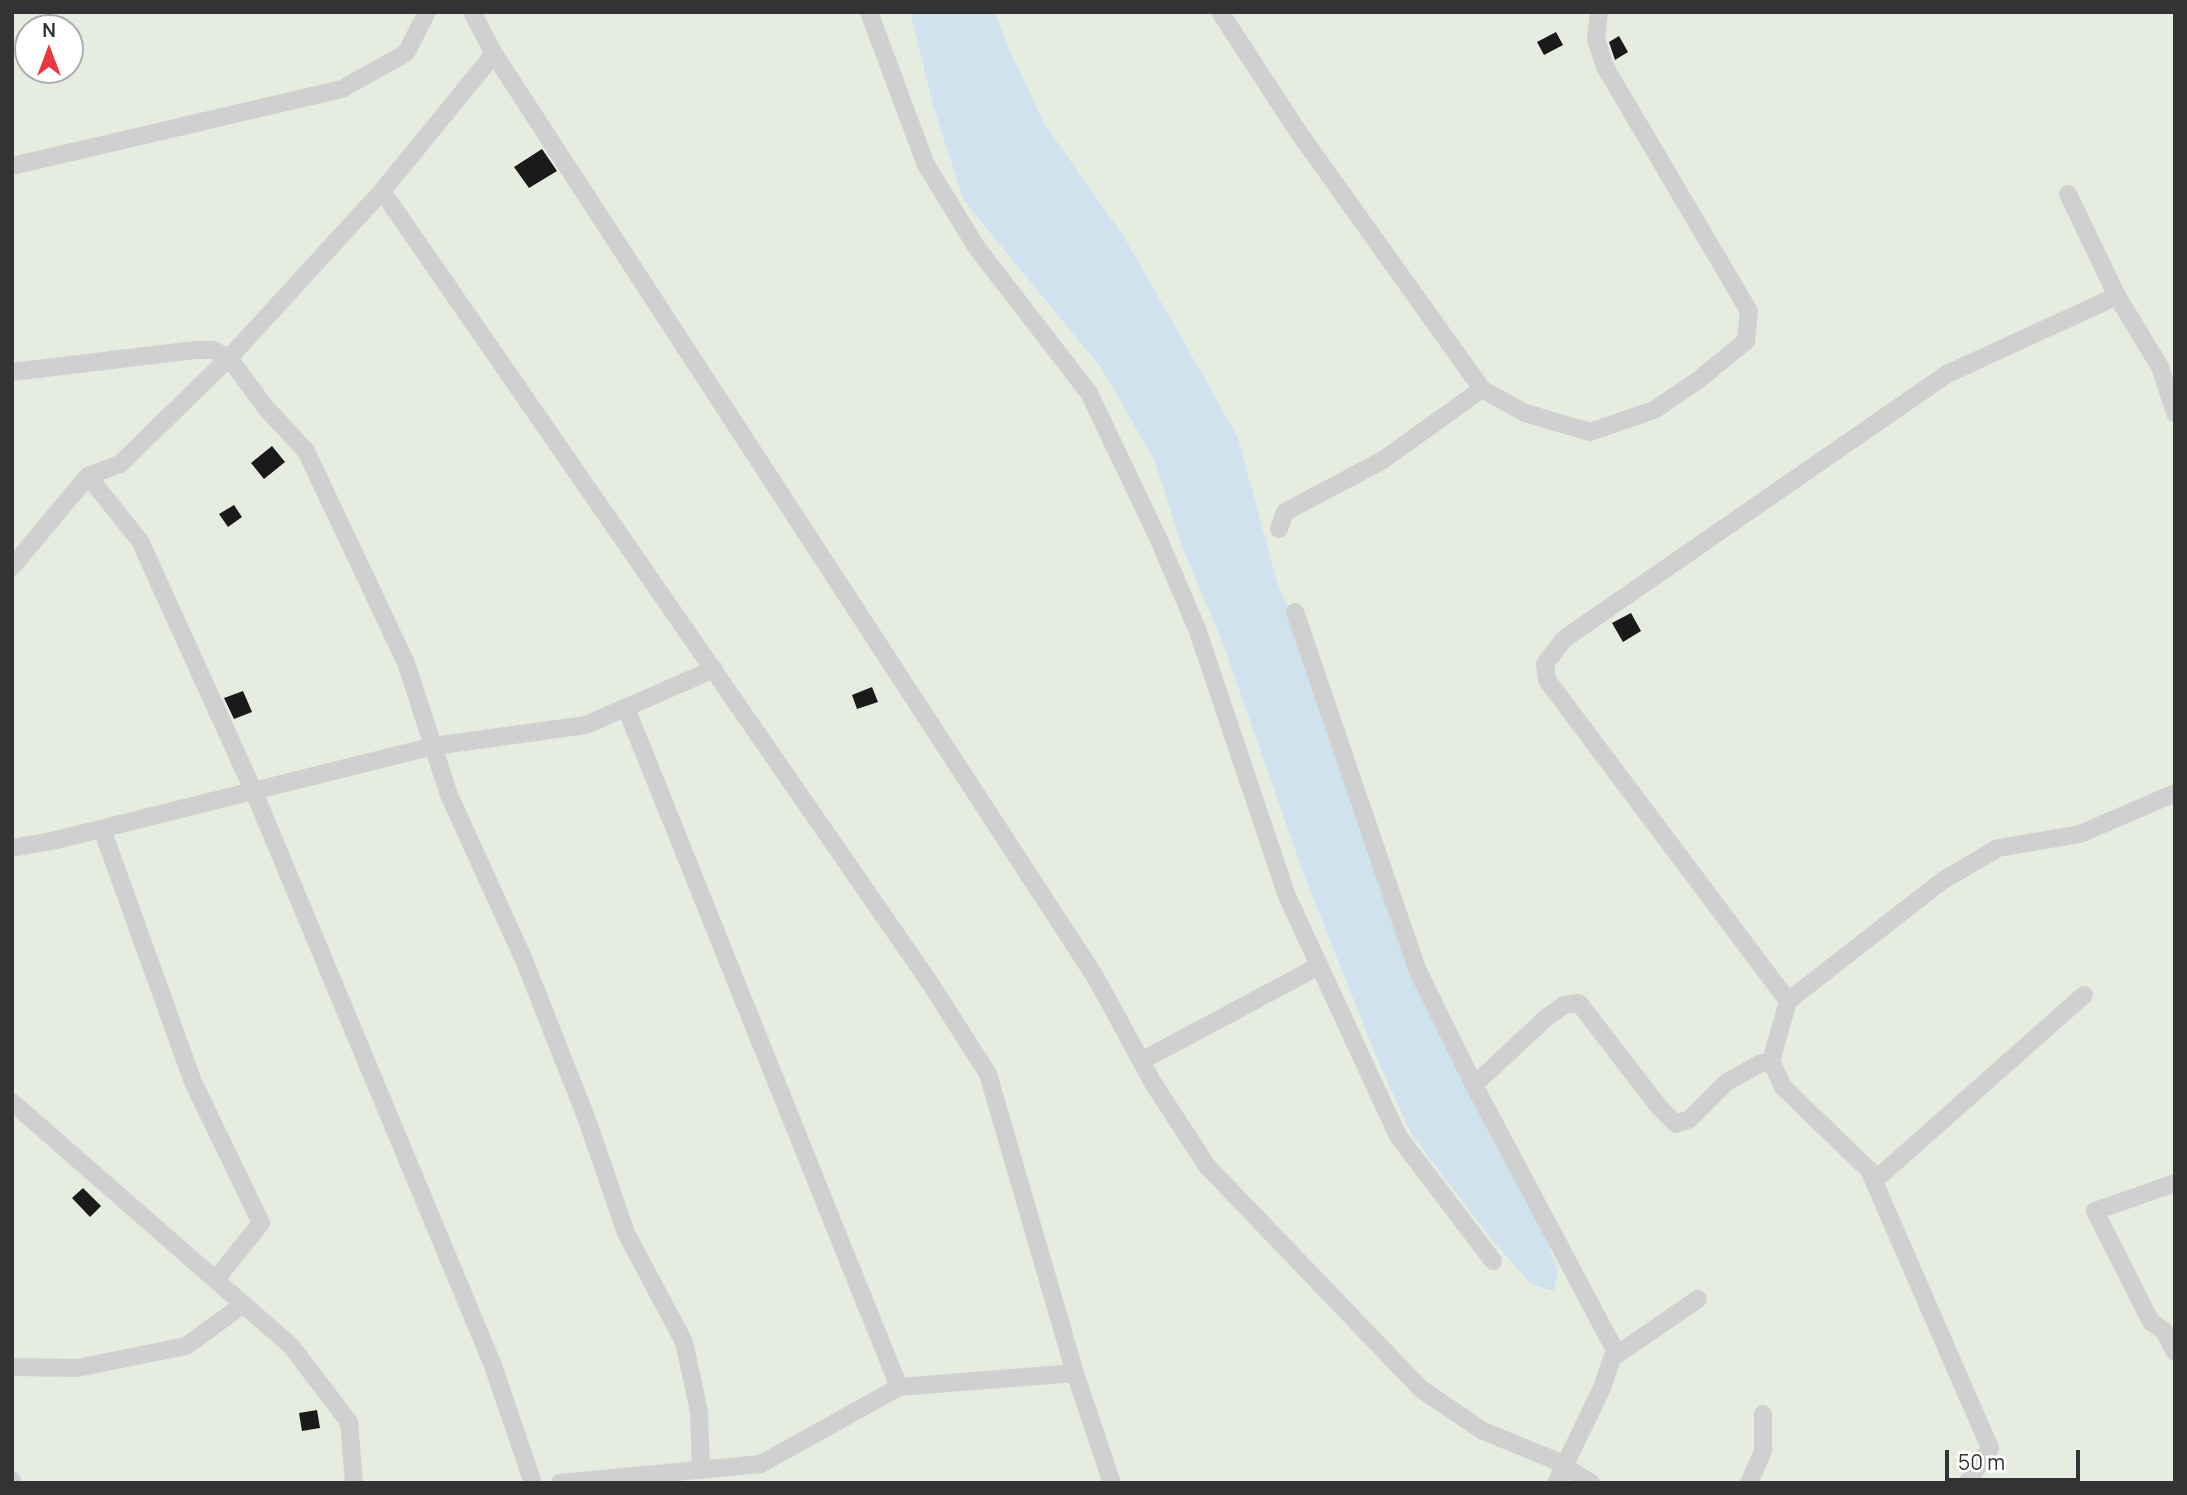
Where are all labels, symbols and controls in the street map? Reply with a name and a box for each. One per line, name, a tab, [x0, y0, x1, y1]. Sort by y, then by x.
north arrow	[14, 14, 84, 84]
text: N	[42, 17, 56, 43]
scale bar	[1949, 1436, 2084, 1480]
text: 50 m	[1958, 1448, 2005, 1476]

